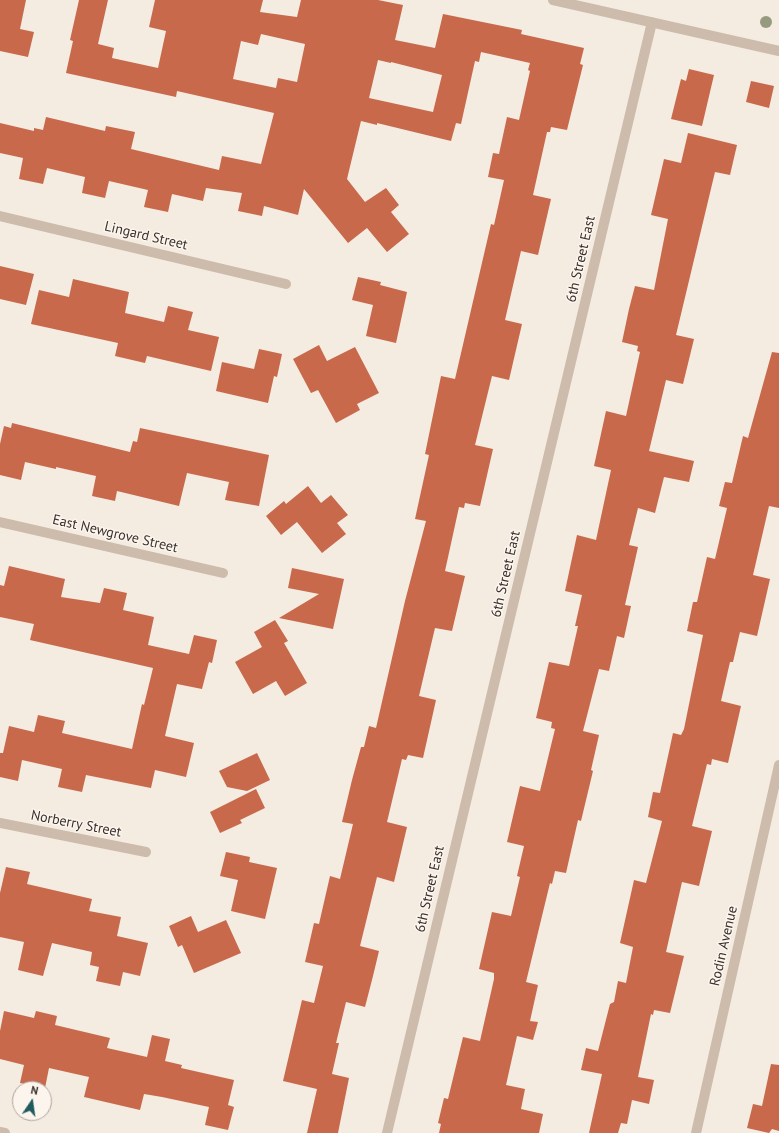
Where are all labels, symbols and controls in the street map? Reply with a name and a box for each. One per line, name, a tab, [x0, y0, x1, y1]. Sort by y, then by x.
street label: 6th Street East	[563, 214, 599, 304]
street label: Lingard Street	[103, 218, 189, 254]
street label: East Newgrove Street	[51, 511, 179, 557]
street label: 6th Street East	[488, 529, 524, 619]
street label: Norberry Street	[29, 807, 123, 841]
street label: 6th Street East	[412, 844, 448, 934]
street label: Rodin Avenue	[707, 904, 741, 988]
north arrow	[12, 1081, 52, 1121]
text: N	[29, 1083, 40, 1098]

